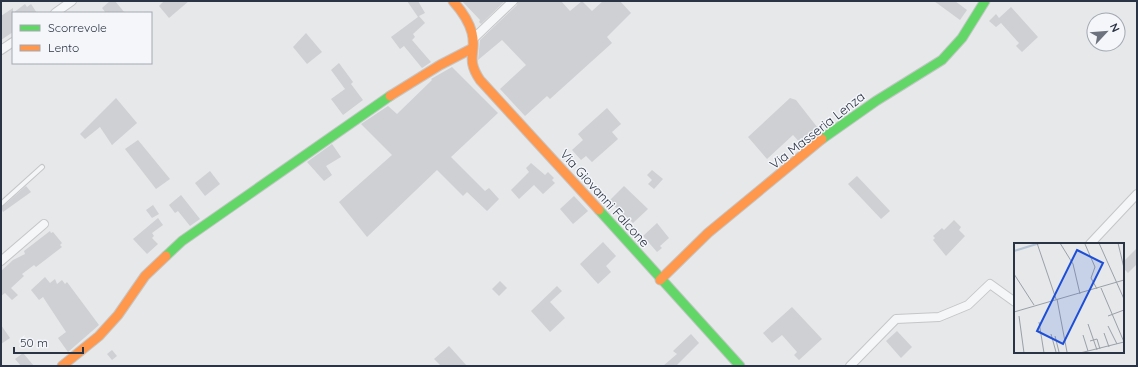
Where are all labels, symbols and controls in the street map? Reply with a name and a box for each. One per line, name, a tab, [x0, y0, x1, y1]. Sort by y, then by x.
legend	[12, 12, 152, 64]
north arrow	[1086, 12, 1126, 52]
text: Scorrevole	[48, 20, 107, 35]
text: N	[1107, 21, 1123, 34]
text: Lento	[48, 40, 79, 55]
street label: Via Masseria Lenza	[766, 88, 868, 172]
street label: Via Giovanni Falcone	[557, 146, 653, 250]
inset map	[1014, 243, 1124, 353]
scale bar	[14, 329, 83, 355]
text: 50 m	[20, 335, 48, 350]

